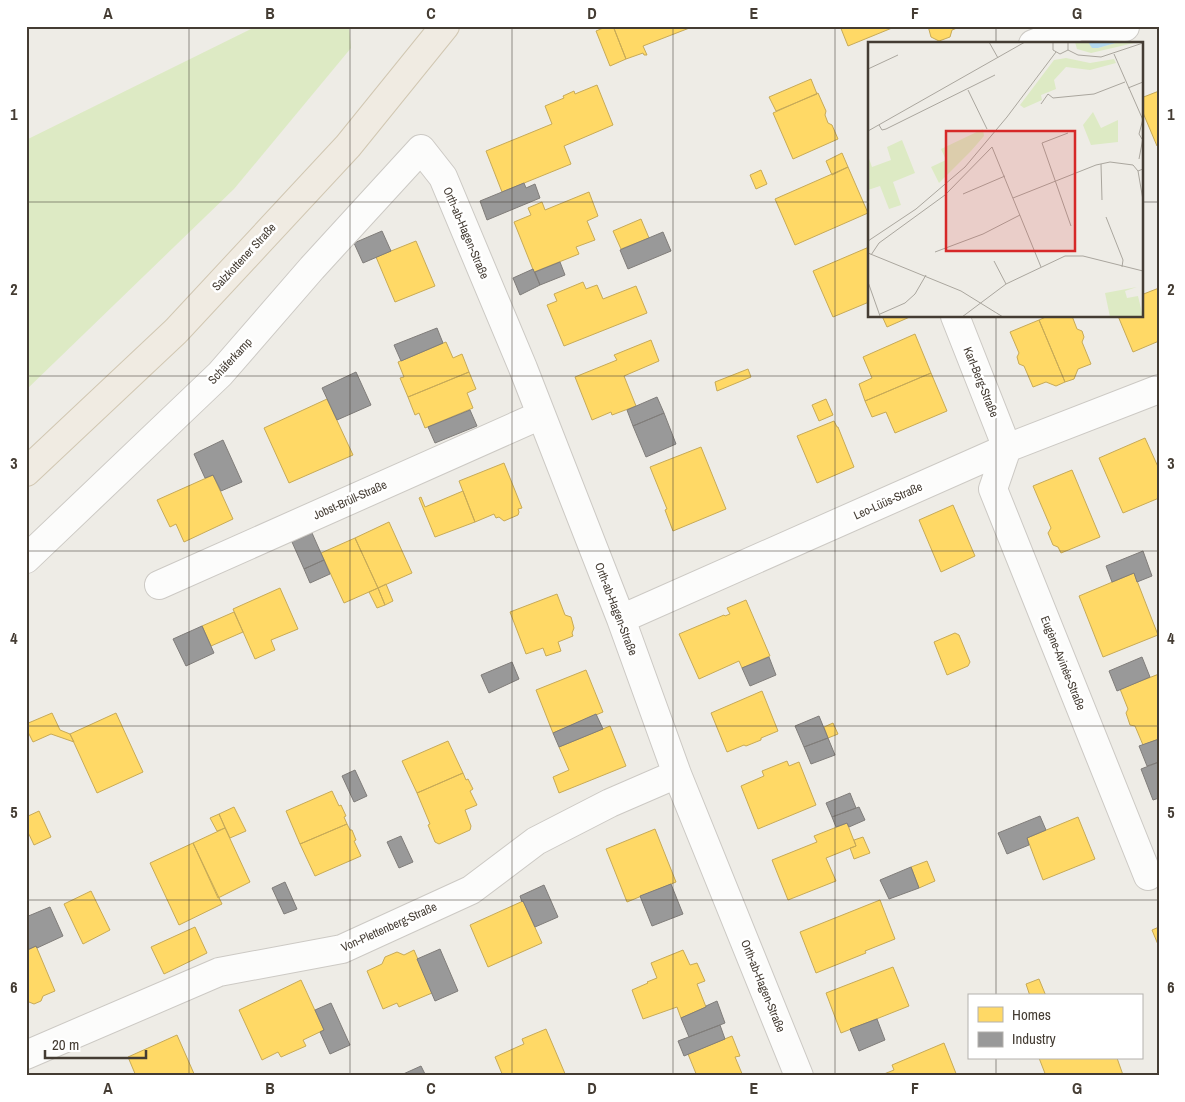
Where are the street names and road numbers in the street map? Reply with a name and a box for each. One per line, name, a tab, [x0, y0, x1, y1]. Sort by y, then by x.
street label: Orth-ab-Hagen-Straße	[439, 185, 493, 281]
street label: Salzkottener Straße	[208, 220, 280, 294]
street label: Schäferkamp	[204, 334, 256, 388]
street label: Karl-Berg-Straße	[960, 345, 1002, 419]
street label: Jobst-Brüll-Straße	[311, 477, 389, 523]
street label: Leo-Lüüs-Straße	[851, 479, 925, 523]
street label: Orth-ab-Hagen-Straße	[591, 560, 641, 658]
street label: Eugène-Avinée-Straße	[1037, 613, 1089, 713]
street label: Von-Plettenberg-Straße	[339, 899, 439, 955]
street label: Orth-ab-Hagen-Straße	[737, 937, 789, 1035]

